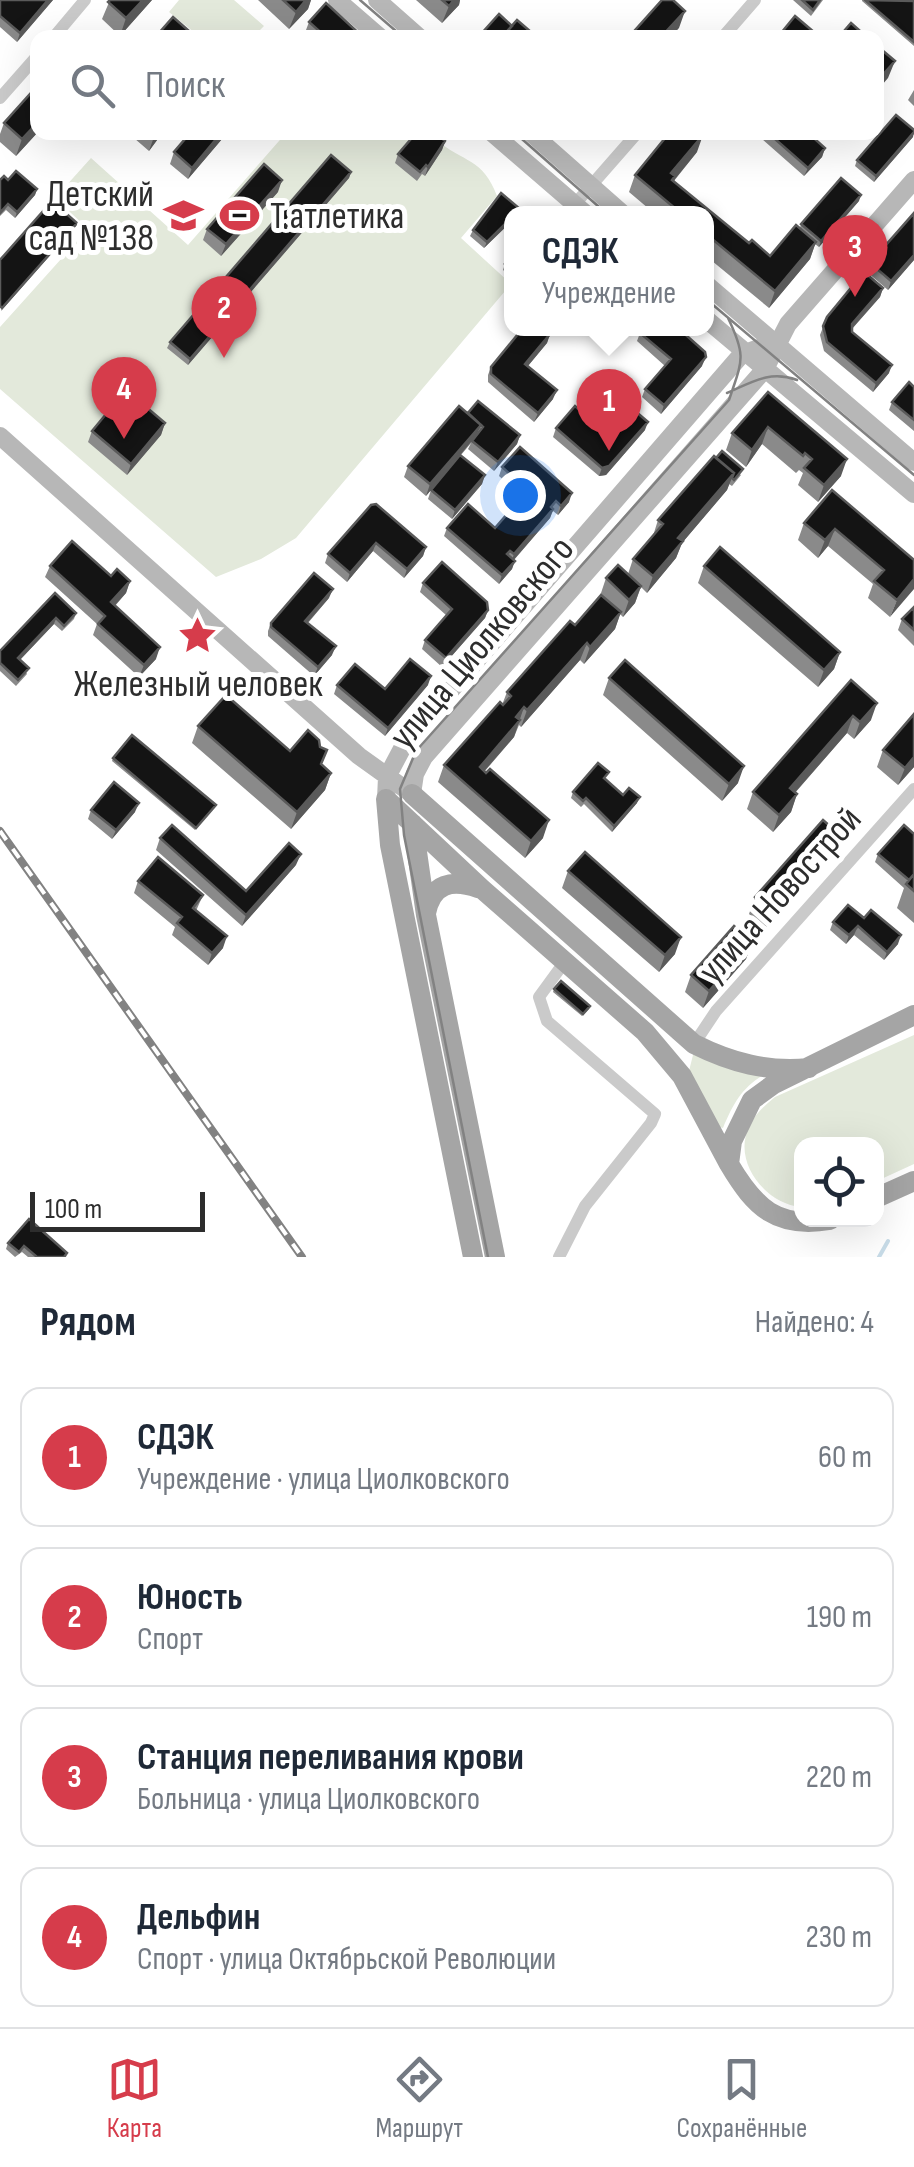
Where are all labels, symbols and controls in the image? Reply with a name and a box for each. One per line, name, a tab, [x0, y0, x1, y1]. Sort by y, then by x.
search box	[30, 30, 884, 140]
icon: search	[65, 58, 120, 113]
text: Поиск	[145, 63, 225, 108]
place label: Детский сад №138	[28, 172, 154, 261]
place label: Т.атлетика	[270, 194, 404, 239]
school or university icon: Детский сад №138	[163, 195, 205, 237]
sports icon: Т.атлетика	[219, 195, 261, 237]
popup	[504, 206, 714, 336]
pin: 3	[822, 214, 888, 297]
text: СДЭК	[542, 229, 619, 274]
text: Учреждение	[542, 274, 676, 313]
pin: 2	[192, 276, 256, 358]
pin: 4	[92, 356, 156, 439]
pin: 1	[576, 368, 642, 451]
your location	[495, 470, 546, 521]
street label: улица Циолковского	[380, 528, 584, 758]
place icon: Железный человек	[177, 614, 219, 656]
place label: Железный человек	[73, 662, 323, 707]
street label: улица Новострой	[689, 797, 871, 993]
map controls	[794, 1137, 884, 1227]
button: locate	[794, 1137, 884, 1227]
scale bar	[30, 1187, 205, 1232]
text: 100 m	[45, 1193, 102, 1226]
text: Рядом	[40, 1297, 136, 1348]
text: Найдено: 4	[755, 1303, 874, 1342]
text: СДЭК	[137, 1415, 214, 1460]
text: 1	[68, 1438, 81, 1477]
text: 60 m	[818, 1438, 872, 1477]
text: Учреждение · улица Циолковского	[137, 1460, 510, 1499]
text: Юность	[137, 1575, 243, 1620]
text: 2	[67, 1598, 82, 1637]
text: 190 m	[807, 1598, 872, 1637]
text: Спорт	[137, 1620, 203, 1659]
text: Станция переливания крови	[137, 1735, 524, 1780]
text: 3	[67, 1758, 82, 1797]
text: 220 m	[806, 1758, 872, 1797]
text: Больница · улица Циолковского	[137, 1780, 480, 1819]
text: Дельфин	[137, 1895, 260, 1940]
text: 4	[67, 1918, 82, 1957]
text: 230 m	[805, 1918, 872, 1957]
text: Спорт · улица Октябрьской Революции	[137, 1940, 556, 1979]
tab: Карта	[107, 2052, 162, 2145]
tab: Маршрут	[375, 2052, 463, 2145]
tab: Сохранённые	[677, 2052, 807, 2145]

